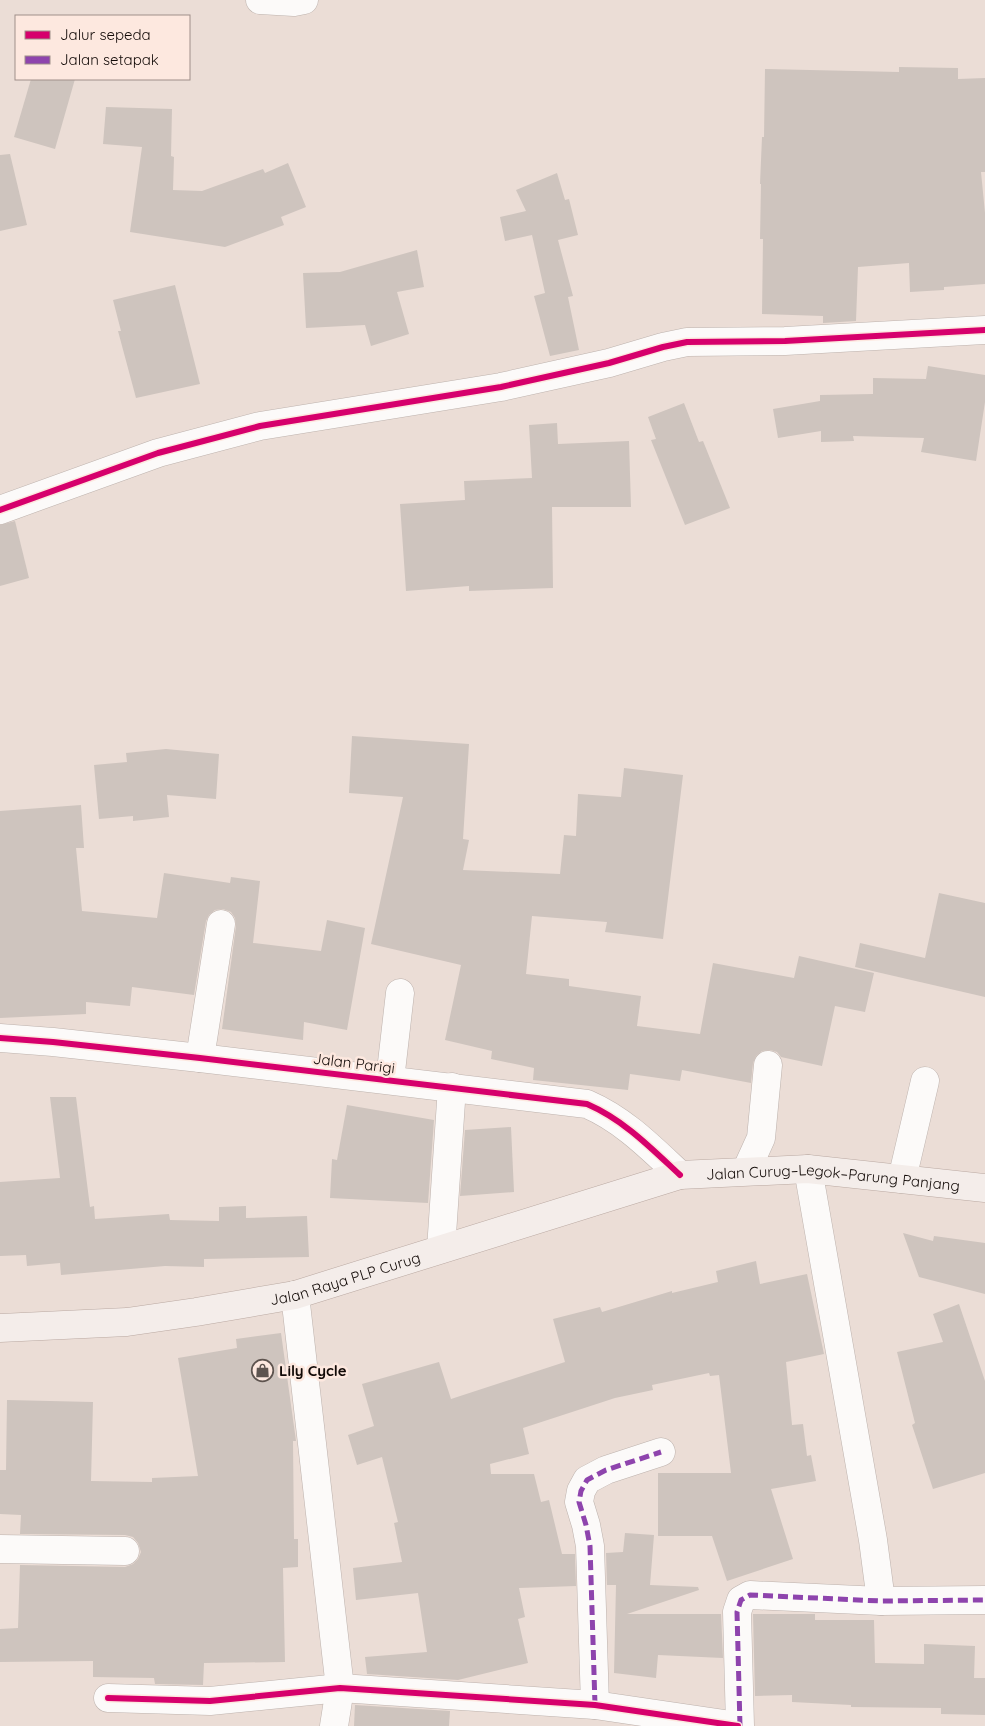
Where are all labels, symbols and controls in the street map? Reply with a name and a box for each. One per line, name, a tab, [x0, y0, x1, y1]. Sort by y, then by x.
legend	[15, 15, 190, 80]
text: Jalur sepeda	[60, 25, 151, 44]
text: Jalan setapak	[60, 50, 159, 69]
street label: Jalan Parigi	[312, 1049, 396, 1077]
street label: Jalan Curug–Legok–Parung Panjang	[705, 1159, 961, 1195]
street label: Jalan Raya PLP Curug	[269, 1247, 423, 1309]
shop icon: Lily Cycle	[251, 1358, 275, 1382]
place label: Lily Cycle	[279, 1361, 347, 1380]

